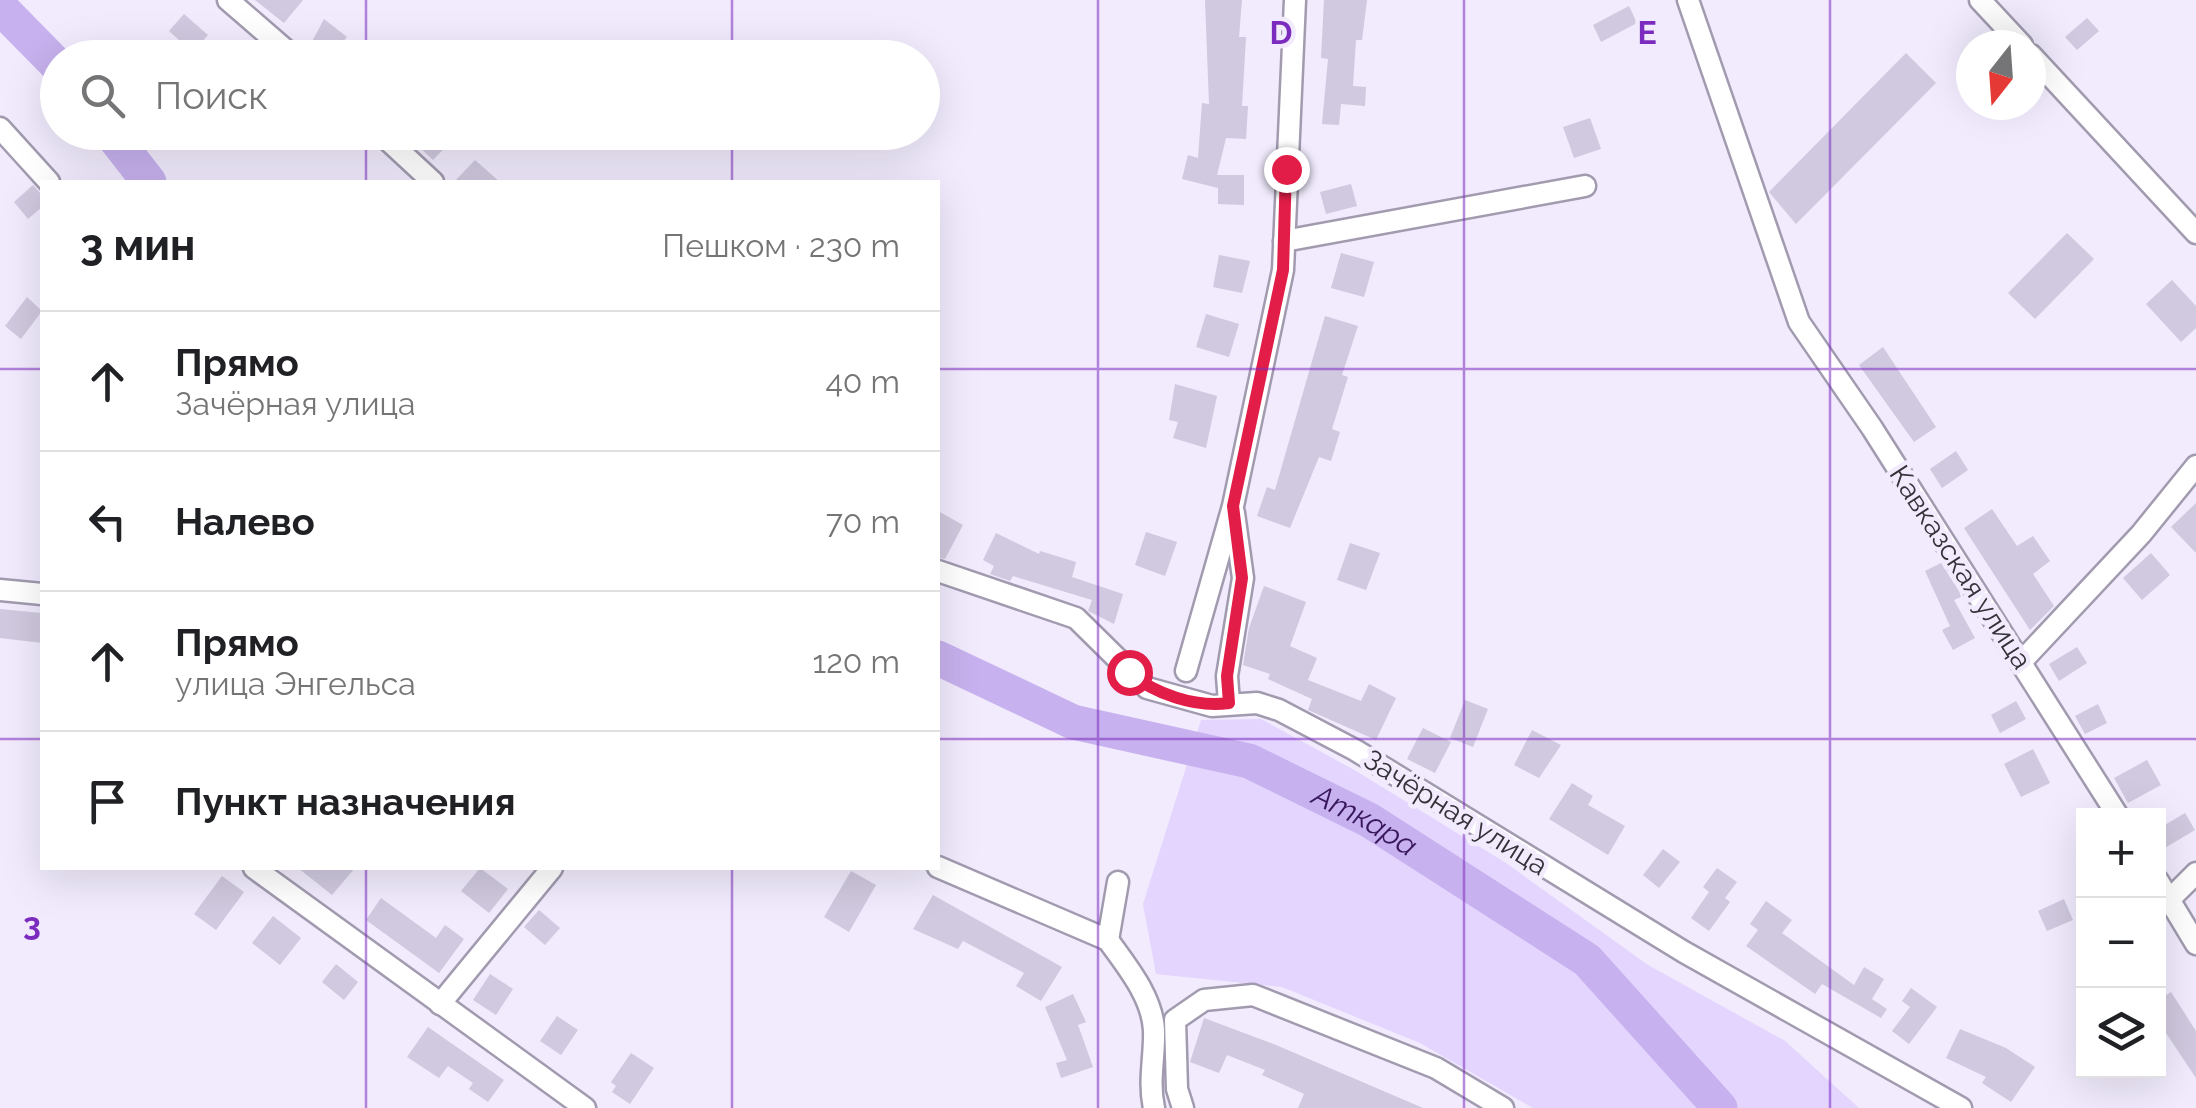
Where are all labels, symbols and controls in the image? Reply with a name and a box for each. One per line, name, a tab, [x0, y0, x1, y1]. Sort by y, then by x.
text: D	[1270, 14, 1292, 51]
text: E	[1637, 14, 1657, 51]
north arrow	[1956, 30, 2046, 120]
search box	[40, 40, 940, 150]
icon: search	[75, 68, 130, 123]
text: Поиск	[155, 73, 268, 118]
route end	[1264, 147, 1310, 193]
text: 3 мин	[80, 221, 195, 270]
text: Пешком · 230 m	[662, 227, 900, 264]
text: Прямо	[175, 340, 299, 385]
icon: ahead	[80, 354, 135, 409]
text: 40 m	[825, 363, 900, 400]
text: Зачёрная улица	[175, 385, 415, 422]
street label: Кавказская улица	[1883, 459, 2039, 675]
icon: left	[80, 494, 135, 549]
text: Налево	[175, 499, 315, 544]
text: 70 m	[826, 503, 900, 540]
text: Прямо	[175, 620, 299, 665]
icon: ahead	[80, 634, 135, 689]
text: 120 m	[812, 643, 900, 680]
route start	[1107, 650, 1153, 696]
text: улица Энгельса	[175, 665, 416, 702]
street label: Зачёрная улица	[1358, 743, 1554, 882]
icon: arrive	[80, 774, 135, 829]
water label: Аткара	[1305, 776, 1424, 863]
text: Пункт назначения	[175, 779, 516, 824]
map controls	[2076, 808, 2166, 1078]
button: +	[2076, 808, 2166, 898]
button: −	[2076, 898, 2166, 988]
text: 3	[23, 905, 41, 942]
button: layers	[2076, 988, 2166, 1078]

